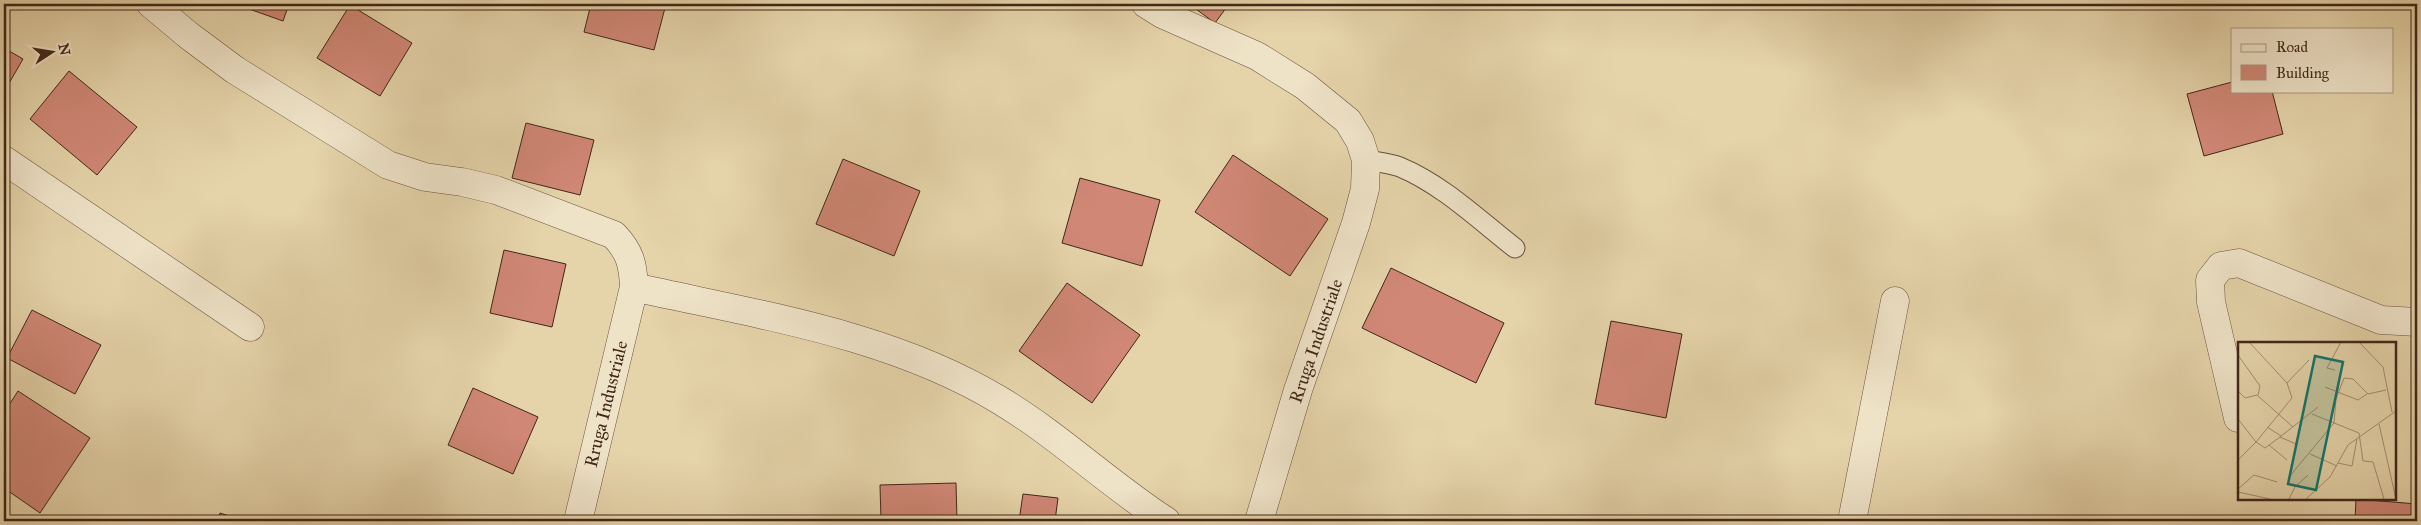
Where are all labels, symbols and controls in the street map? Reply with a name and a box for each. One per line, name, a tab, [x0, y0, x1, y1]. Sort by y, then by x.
north arrow	[28, 28, 78, 78]
legend	[2231, 28, 2394, 92]
text: Road	[2276, 38, 2308, 56]
text: N	[55, 42, 74, 57]
text: Building	[2276, 64, 2330, 82]
street label: Rruga Industriale	[1285, 276, 1348, 406]
street label: Rruga Industriale	[580, 338, 633, 470]
inset map	[2238, 342, 2396, 500]

